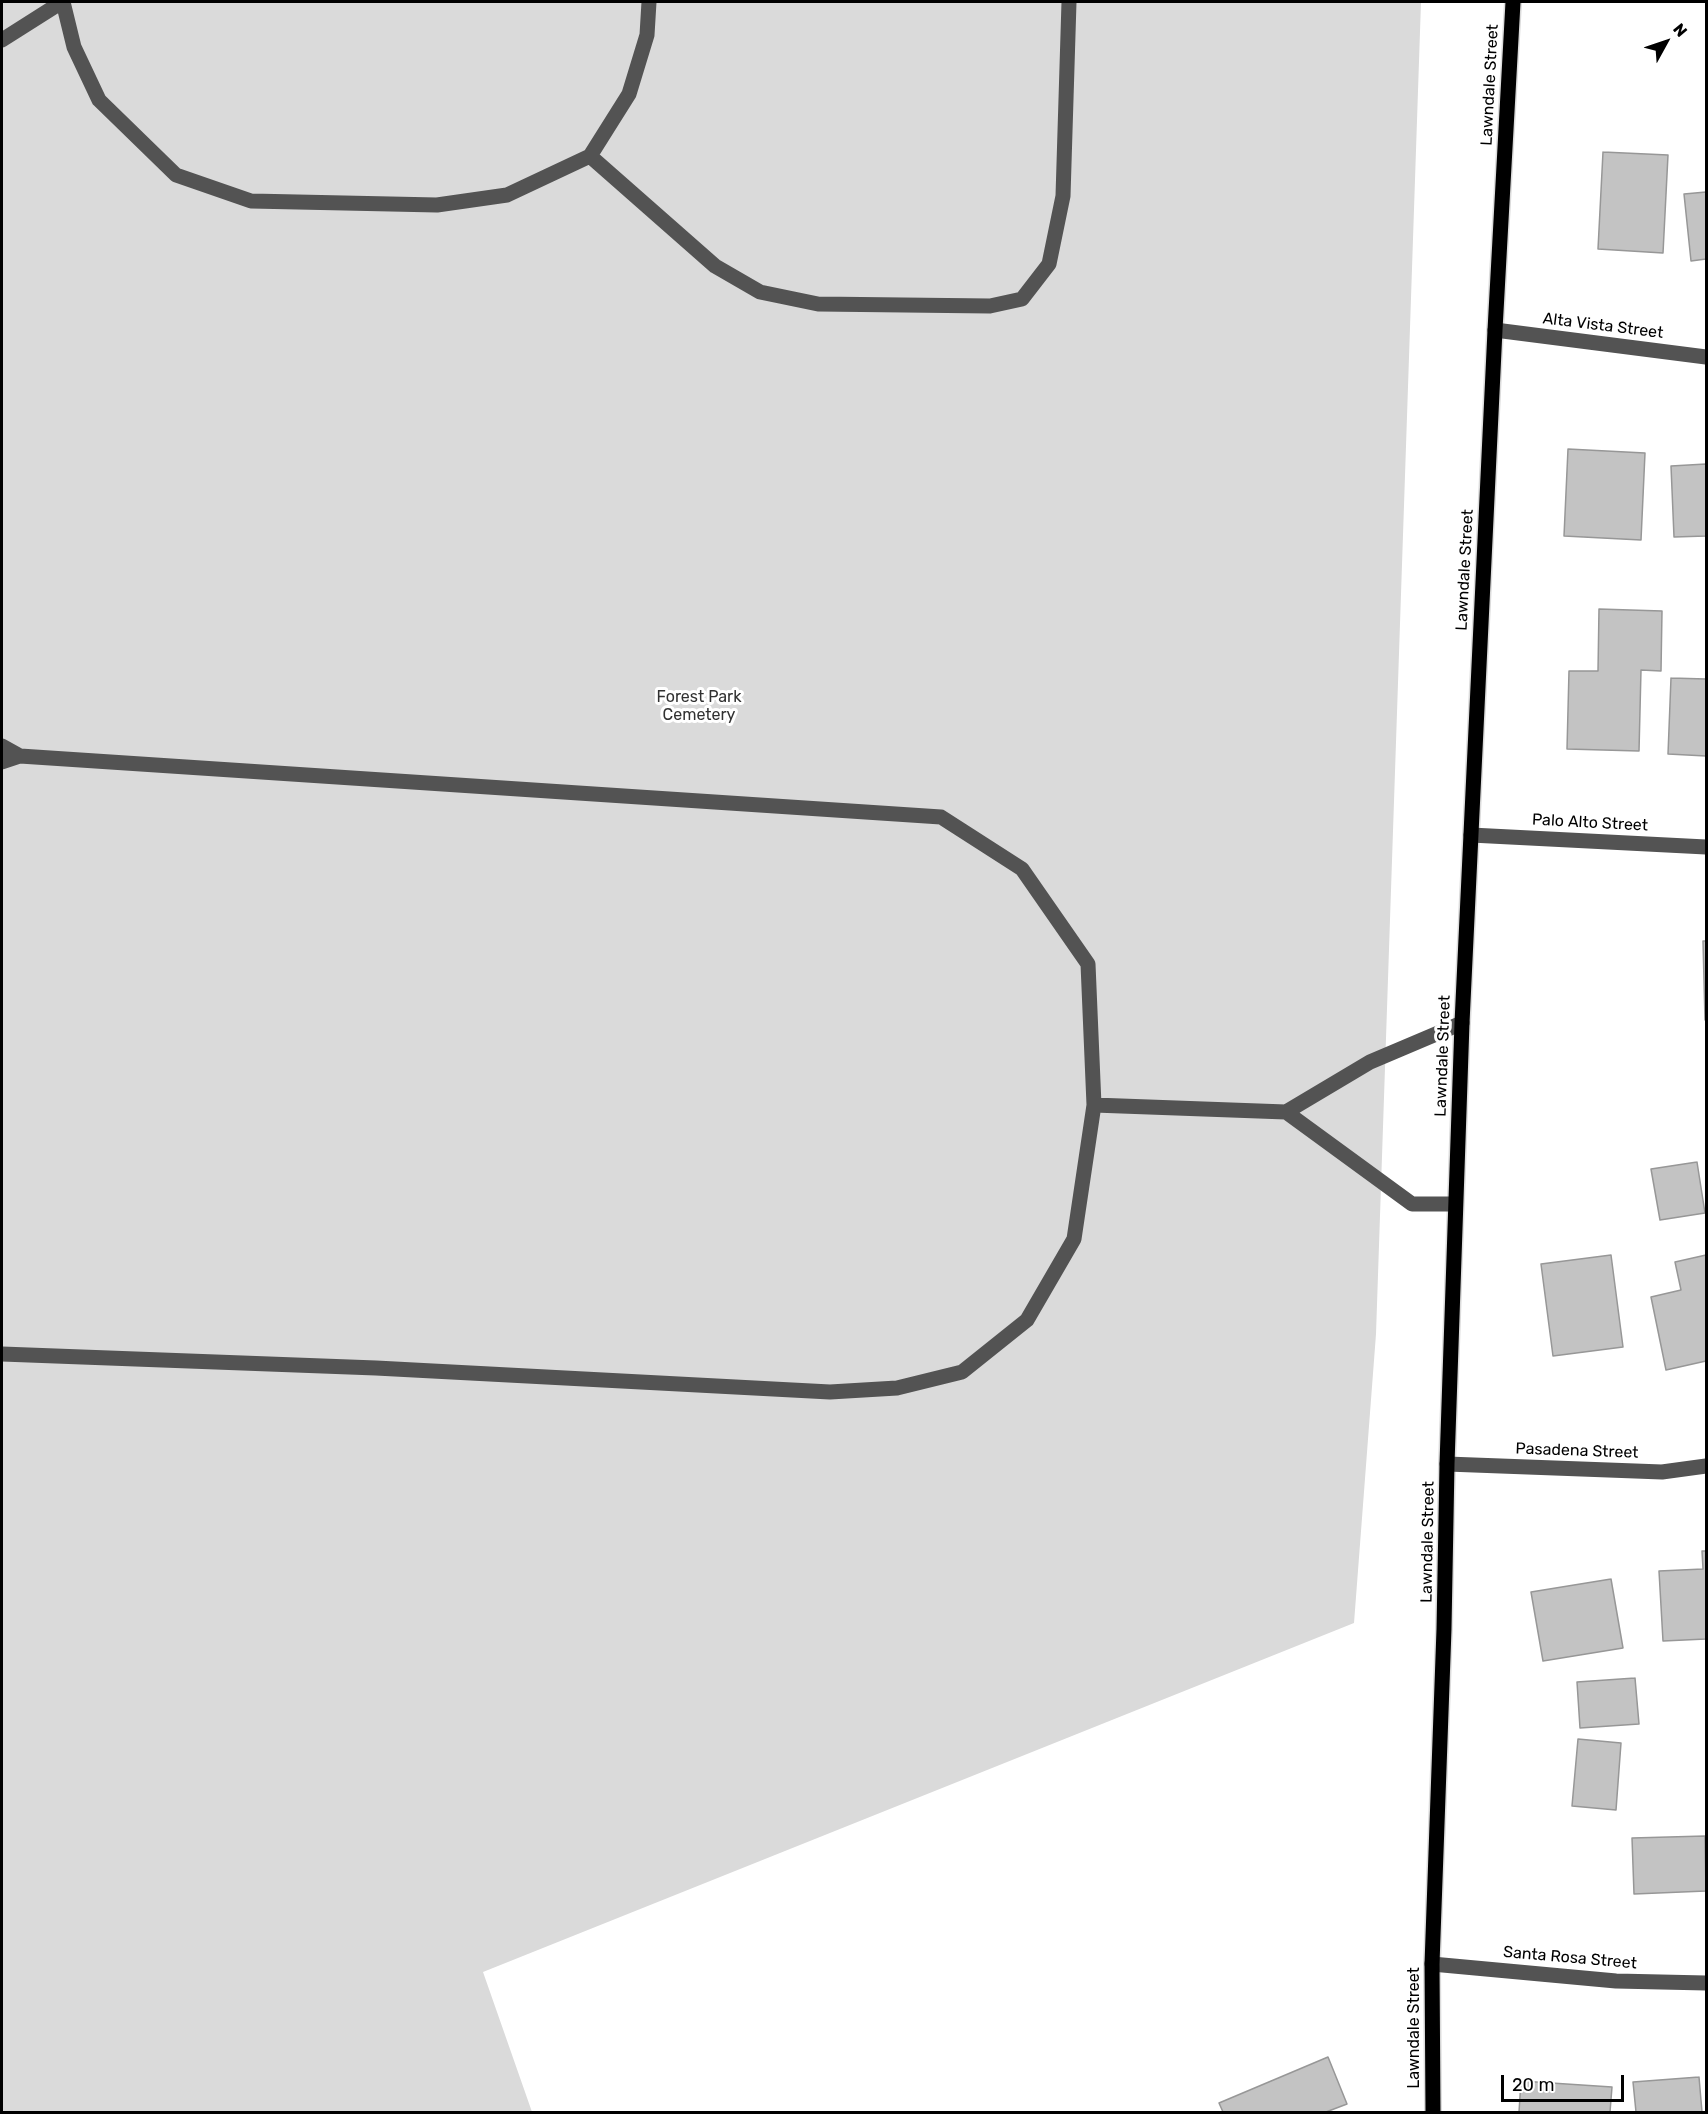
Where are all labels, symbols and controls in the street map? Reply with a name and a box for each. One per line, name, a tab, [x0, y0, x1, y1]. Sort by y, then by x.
north arrow	[1636, 12, 1696, 72]
text: N	[1669, 20, 1691, 41]
street label: Lawndale Street	[1477, 24, 1503, 146]
street label: Alta Vista Street	[1542, 309, 1664, 343]
street label: Lawndale Street	[1452, 509, 1478, 631]
park label: Forest Park Cemetery	[657, 687, 741, 725]
street label: Palo Alto Street	[1531, 810, 1649, 836]
street label: Lawndale Street	[1431, 995, 1455, 1117]
street label: Pasadena Street	[1515, 1439, 1639, 1463]
street label: Lawndale Street	[1417, 1481, 1439, 1603]
street label: Santa Rosa Street	[1502, 1943, 1638, 1973]
street label: Lawndale Street	[1404, 1967, 1424, 2089]
scale bar	[1504, 2063, 1627, 2101]
text: 20 m	[1512, 2074, 1554, 2096]

